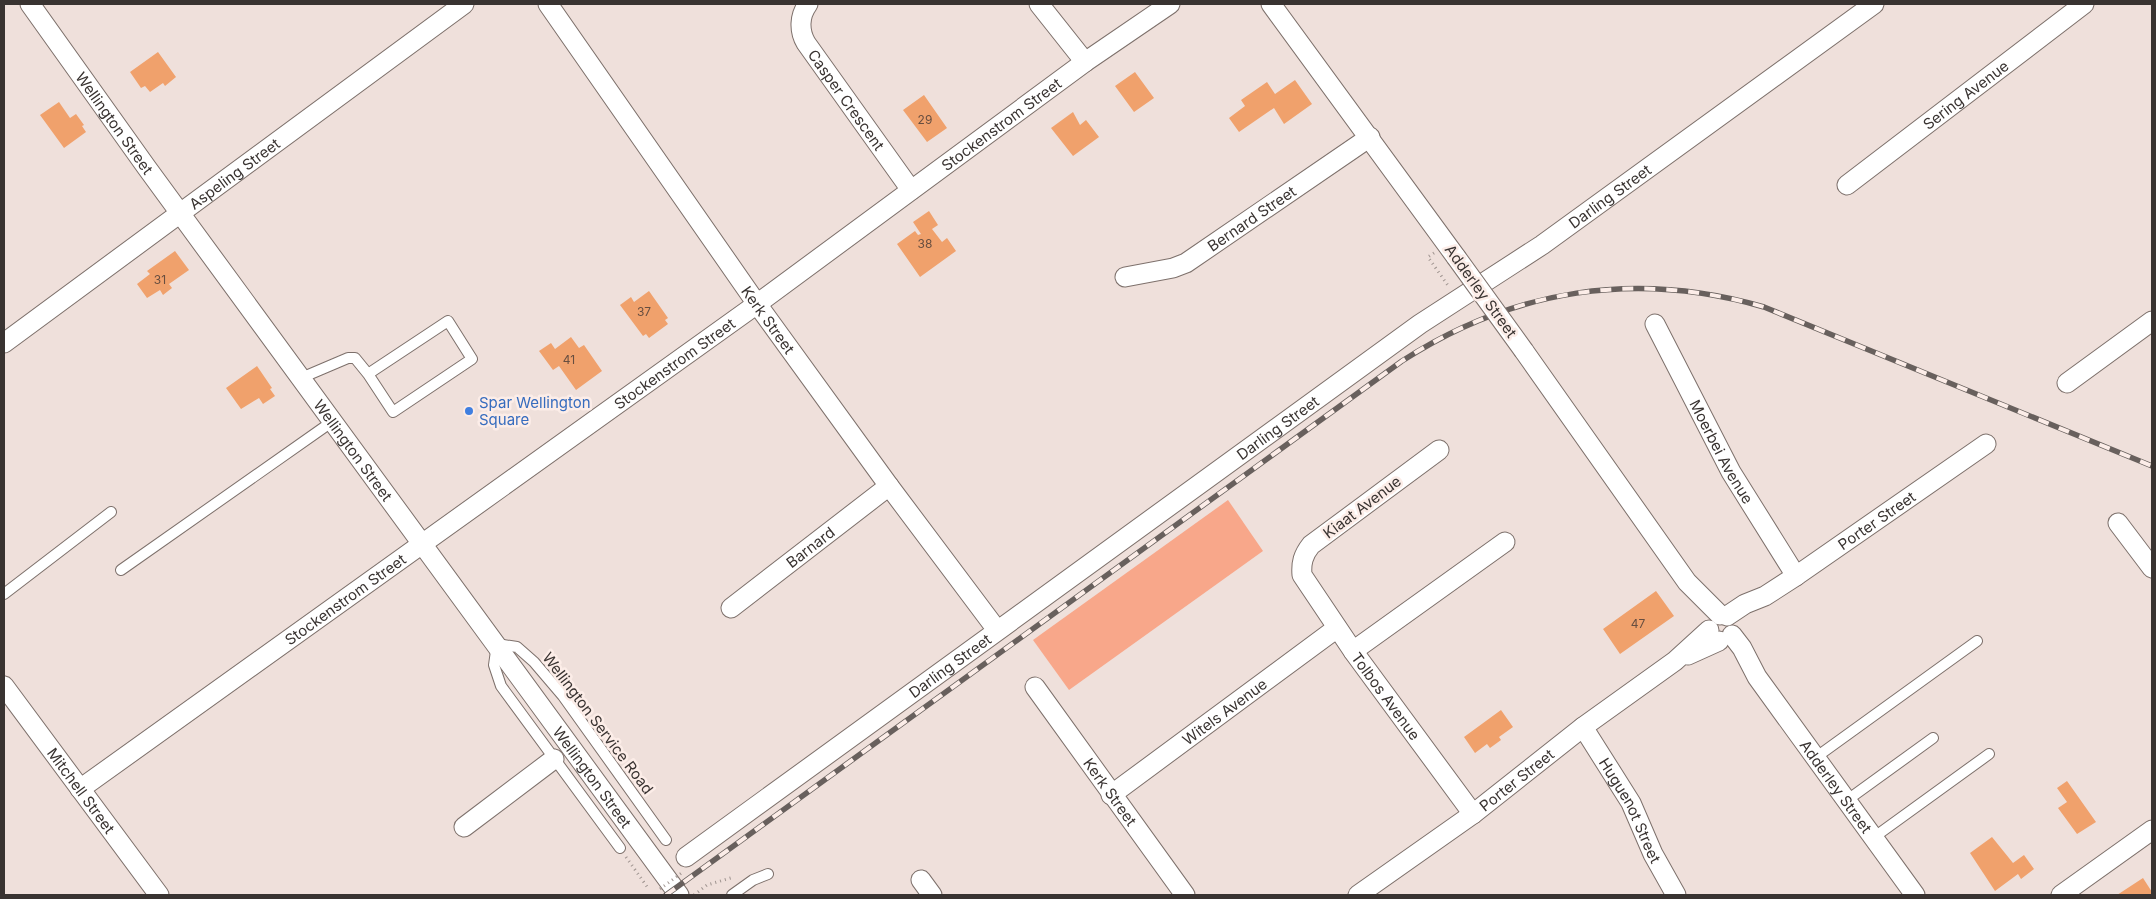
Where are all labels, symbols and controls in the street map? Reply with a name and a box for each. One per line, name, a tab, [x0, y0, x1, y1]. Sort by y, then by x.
street label: Casper Crescent	[804, 46, 889, 154]
street label: Sering Avenue	[1919, 56, 2012, 133]
street label: Wellington Street	[72, 68, 158, 178]
street label: Stockenstrom Street	[937, 73, 1065, 175]
house number: 29	[918, 112, 932, 127]
street label: Aspeling Street	[185, 134, 283, 213]
street label: Darling Street	[1565, 160, 1655, 232]
street label: Bernard Street	[1204, 181, 1299, 255]
house number: 38	[918, 236, 932, 251]
street label: Adderley Street	[1441, 241, 1521, 341]
house number: 31	[154, 272, 166, 287]
street label: Kerk Street	[738, 282, 799, 357]
house number: 37	[637, 304, 651, 319]
street label: Stockenstrom Street	[610, 313, 739, 413]
house number: 41	[563, 352, 575, 367]
street label: Darling Street	[1233, 391, 1322, 464]
place label: Spar Wellington Square	[479, 393, 591, 429]
street label: Wellington Street	[310, 396, 397, 505]
street label: Moerbei Avenue	[1686, 396, 1758, 507]
marker: Spar Wellington Square	[463, 405, 475, 417]
street label: Kiaat Avenue	[1319, 472, 1405, 542]
street label: Porter Street	[1834, 487, 1919, 554]
street label: Barnard	[782, 522, 838, 572]
street label: Stockenstrom Street	[281, 549, 409, 649]
house number: 47	[1631, 616, 1645, 631]
street label: Darling Street	[905, 629, 995, 702]
street label: Wellington Service Road	[538, 648, 658, 798]
street label: Tolbos Avenue	[1348, 648, 1425, 744]
street label: Witels Avenue	[1178, 674, 1270, 749]
street label: Wellington Street	[549, 722, 636, 831]
street label: Adderley Street	[1796, 736, 1876, 837]
street label: Mitchell Street	[43, 744, 120, 837]
street label: Porter Street	[1475, 744, 1558, 815]
street label: Kerk Street	[1080, 754, 1141, 829]
street label: Huguenot Street	[1595, 754, 1666, 866]

